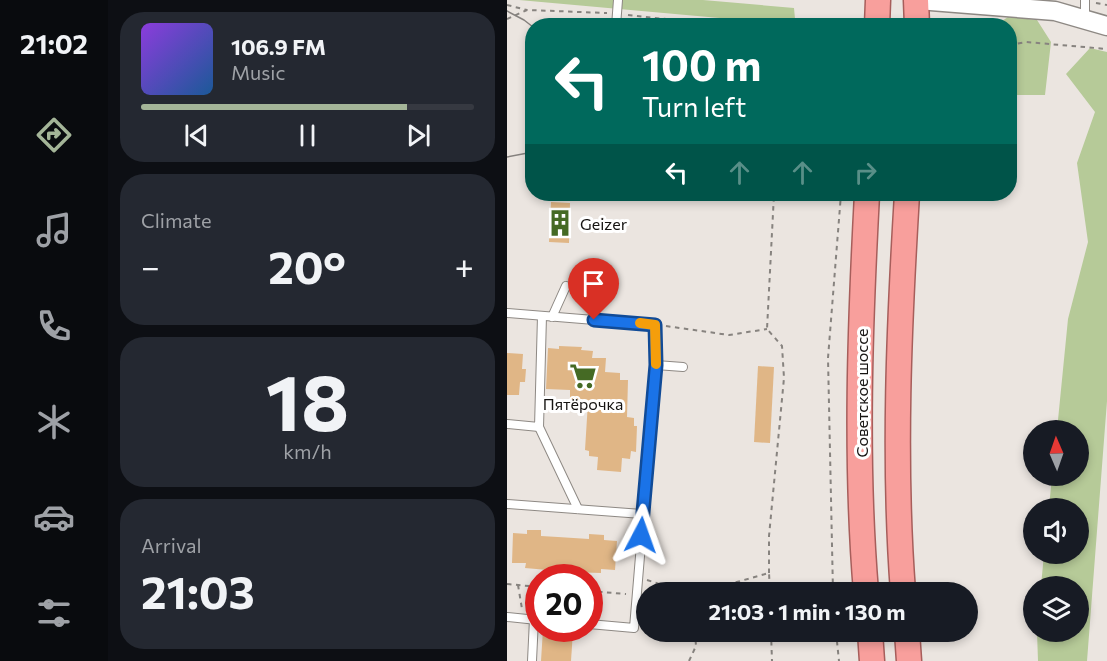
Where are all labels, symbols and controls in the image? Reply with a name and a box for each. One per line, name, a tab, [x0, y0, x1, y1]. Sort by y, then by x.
text: 21:02	[20, 27, 88, 60]
text: 106.9 FM	[231, 33, 326, 60]
text: 100 m	[642, 38, 762, 90]
icon: left	[543, 42, 621, 120]
text: Music	[231, 60, 285, 84]
text: Turn left	[642, 90, 746, 123]
icon: directions	[33, 114, 75, 156]
icon: previous	[180, 119, 213, 152]
icon: pause	[291, 119, 324, 152]
icon: next	[402, 119, 435, 152]
icon: left	[660, 156, 693, 189]
icon: ahead	[723, 156, 756, 189]
icon: ahead	[786, 156, 819, 189]
icon: right	[849, 156, 882, 189]
text: Climate	[141, 208, 211, 232]
building icon: Geizer	[545, 208, 575, 238]
icon: music	[33, 209, 75, 251]
place label: Geizer	[580, 214, 628, 233]
text: 20°	[268, 238, 346, 293]
text: −	[141, 245, 160, 286]
text: +	[455, 245, 474, 286]
pin	[568, 258, 619, 320]
icon: arrive	[577, 267, 610, 300]
icon: phone	[33, 305, 75, 347]
street label: Советское шоссе	[852, 328, 871, 458]
text: 18	[266, 352, 349, 447]
supermarket icon: Пятёрочка	[568, 361, 598, 391]
place label: Пятёрочка	[543, 394, 623, 413]
icon: climate	[33, 401, 75, 443]
north arrow	[1023, 420, 1089, 486]
map controls	[1023, 420, 1089, 642]
text: km/h	[283, 439, 332, 463]
icon: car	[33, 496, 75, 538]
button: sound	[1023, 498, 1089, 564]
position arrow	[609, 503, 673, 567]
text: Arrival	[141, 533, 202, 557]
text: 21:03	[141, 563, 255, 618]
speed limit sign: 20	[525, 564, 603, 642]
button: layers	[1023, 576, 1089, 642]
icon: filters	[33, 592, 75, 634]
text: 21:03 · 1 min · 130 m	[708, 598, 906, 625]

